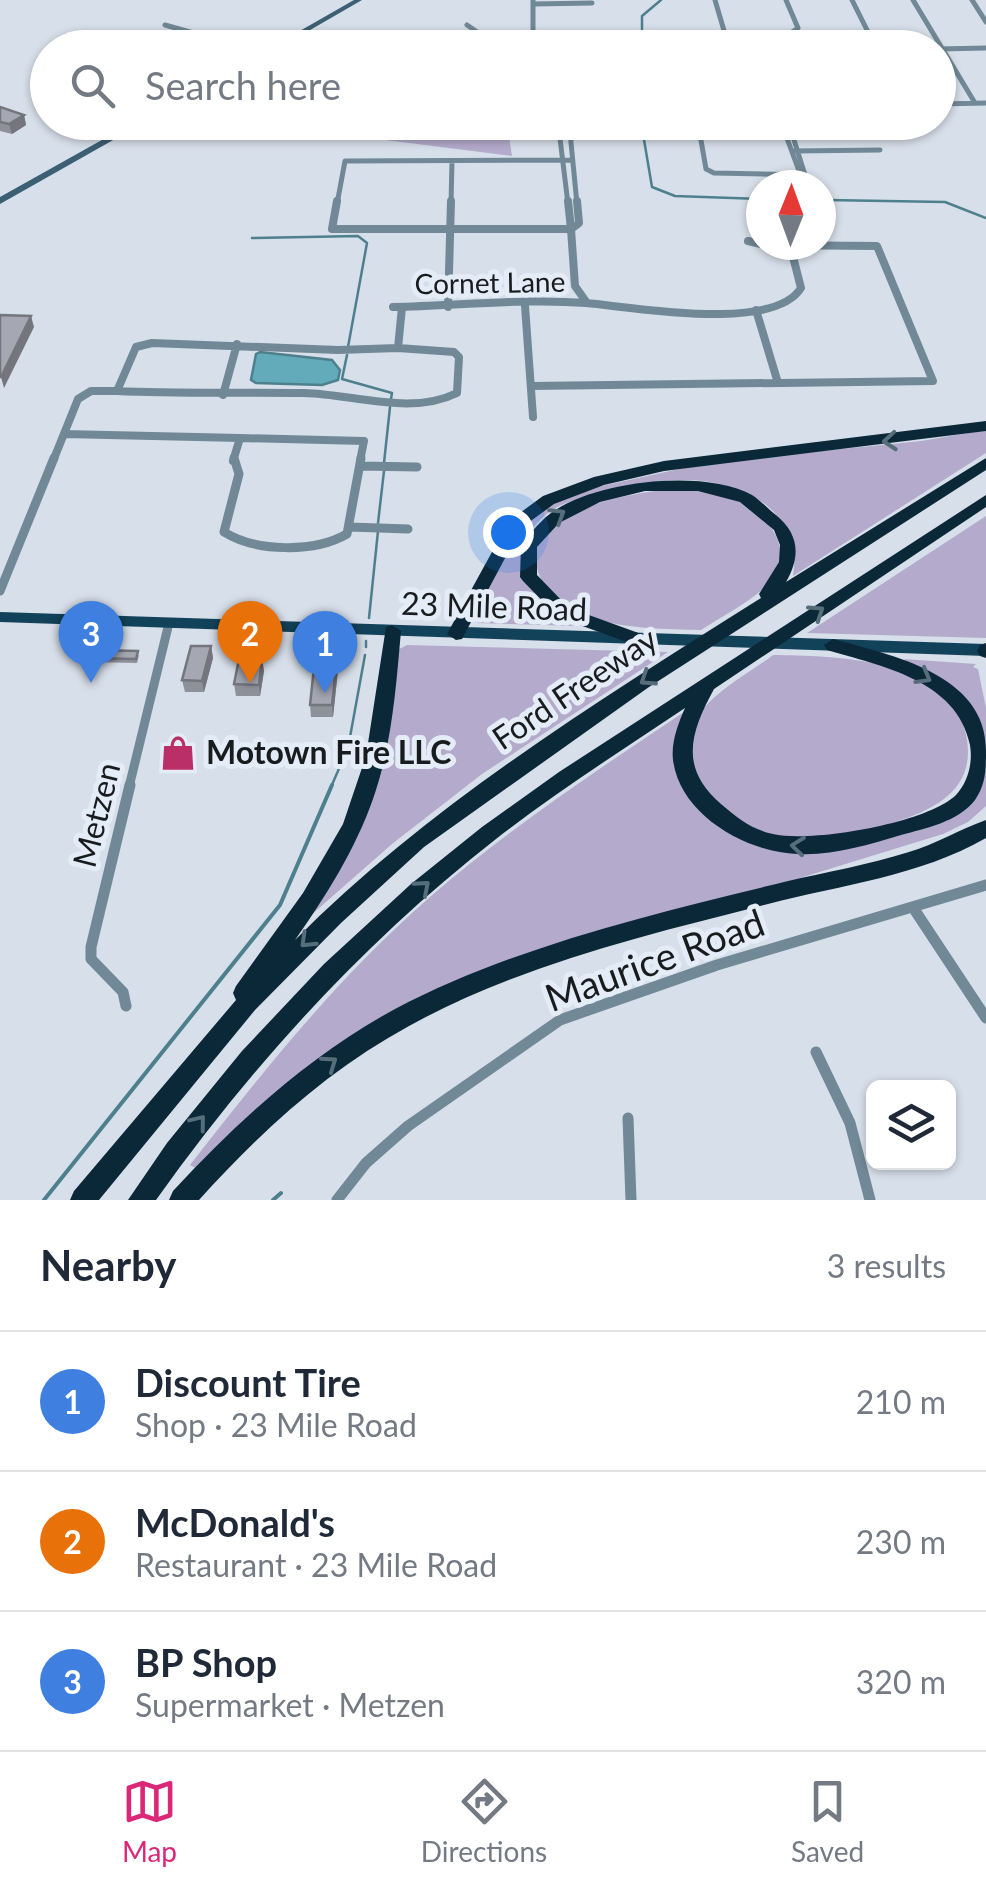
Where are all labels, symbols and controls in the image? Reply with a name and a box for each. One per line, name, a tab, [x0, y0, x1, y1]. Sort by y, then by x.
search box	[30, 30, 956, 140]
icon: search	[65, 58, 120, 113]
text: Search here	[145, 62, 341, 108]
north arrow	[746, 170, 836, 260]
street label: Cornet Lane	[414, 264, 566, 300]
one-way arrow	[881, 429, 897, 451]
your location	[483, 507, 534, 558]
one-way arrow	[547, 508, 565, 527]
street label: 23 Mile Road	[400, 583, 588, 628]
pin: 3	[58, 600, 124, 683]
pin: 2	[218, 600, 282, 683]
one-way arrow	[806, 605, 824, 624]
pin: 1	[292, 610, 358, 693]
street label: Ford Freeway	[484, 618, 664, 757]
one-way arrow	[914, 665, 932, 685]
one-way arrow	[639, 666, 657, 685]
place label: Motown Fire LLC	[206, 732, 451, 771]
shop icon: Motown Fire LLC	[159, 734, 197, 772]
street label: Metzen	[64, 758, 127, 871]
one-way arrow	[790, 836, 806, 857]
one-way arrow	[411, 881, 429, 899]
street label: Maurice Road	[539, 898, 770, 1020]
one-way arrow	[300, 929, 318, 947]
one-way arrow	[319, 1057, 337, 1075]
map controls	[866, 1080, 956, 1170]
button: layers	[866, 1080, 956, 1170]
one-way arrow	[187, 1115, 205, 1133]
text: Nearby	[40, 1240, 177, 1290]
text: 3 results	[827, 1246, 946, 1285]
text: Discount Tire	[135, 1359, 361, 1405]
text: 1	[63, 1382, 82, 1421]
text: 210 m	[856, 1382, 946, 1421]
text: Shop · 23 Mile Road	[135, 1405, 417, 1444]
text: McDonald's	[135, 1499, 335, 1545]
text: 2	[63, 1522, 82, 1561]
text: 230 m	[856, 1522, 946, 1561]
text: Restaurant · 23 Mile Road	[135, 1545, 497, 1584]
text: BP Shop	[135, 1639, 277, 1685]
text: 3	[63, 1662, 82, 1701]
text: 320 m	[856, 1662, 946, 1701]
text: Supermarket · Metzen	[135, 1685, 445, 1724]
tab: Map	[122, 1774, 177, 1868]
tab: Directions	[421, 1774, 547, 1868]
tab: Saved	[791, 1774, 864, 1868]

